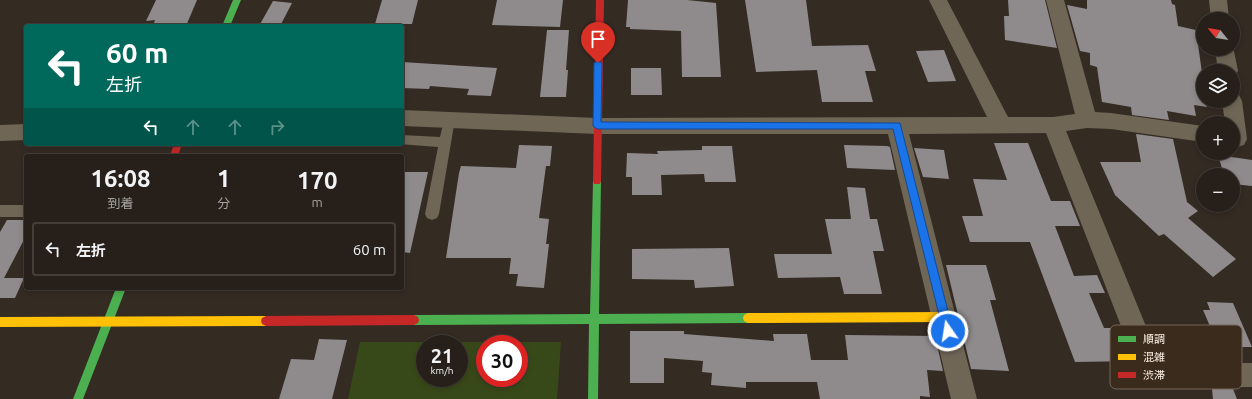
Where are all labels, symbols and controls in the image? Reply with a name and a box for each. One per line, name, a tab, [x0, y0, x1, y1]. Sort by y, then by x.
north arrow	[1196, 12, 1240, 56]
map controls	[1196, 12, 1240, 212]
pin	[581, 22, 615, 63]
icon: arrive	[587, 28, 609, 50]
text: 60 m	[106, 37, 168, 68]
icon: left	[40, 40, 92, 92]
button: layers	[1196, 64, 1240, 108]
text: 左折	[106, 74, 142, 94]
icon: left	[140, 116, 162, 138]
icon: ahead	[182, 116, 204, 138]
icon: ahead	[224, 116, 246, 138]
icon: right	[266, 116, 288, 138]
button: +	[1196, 116, 1240, 160]
text: 16:08	[90, 165, 151, 192]
text: 1	[217, 165, 230, 192]
text: 170	[297, 167, 338, 194]
button: −	[1196, 168, 1240, 212]
text: m	[312, 195, 323, 209]
text: 到着	[107, 196, 133, 210]
text: 分	[217, 196, 230, 210]
icon: left	[42, 238, 64, 260]
text: 60 m	[353, 241, 386, 258]
text: 左折	[76, 242, 106, 259]
position arrow	[927, 310, 969, 352]
legend	[1110, 325, 1242, 389]
text: 順調	[1143, 333, 1165, 345]
speed limit sign: 30	[476, 335, 528, 387]
text: 21	[431, 344, 453, 367]
text: 混雑	[1143, 351, 1165, 363]
text: km/h	[430, 365, 454, 376]
text: 渋滞	[1143, 369, 1165, 381]

